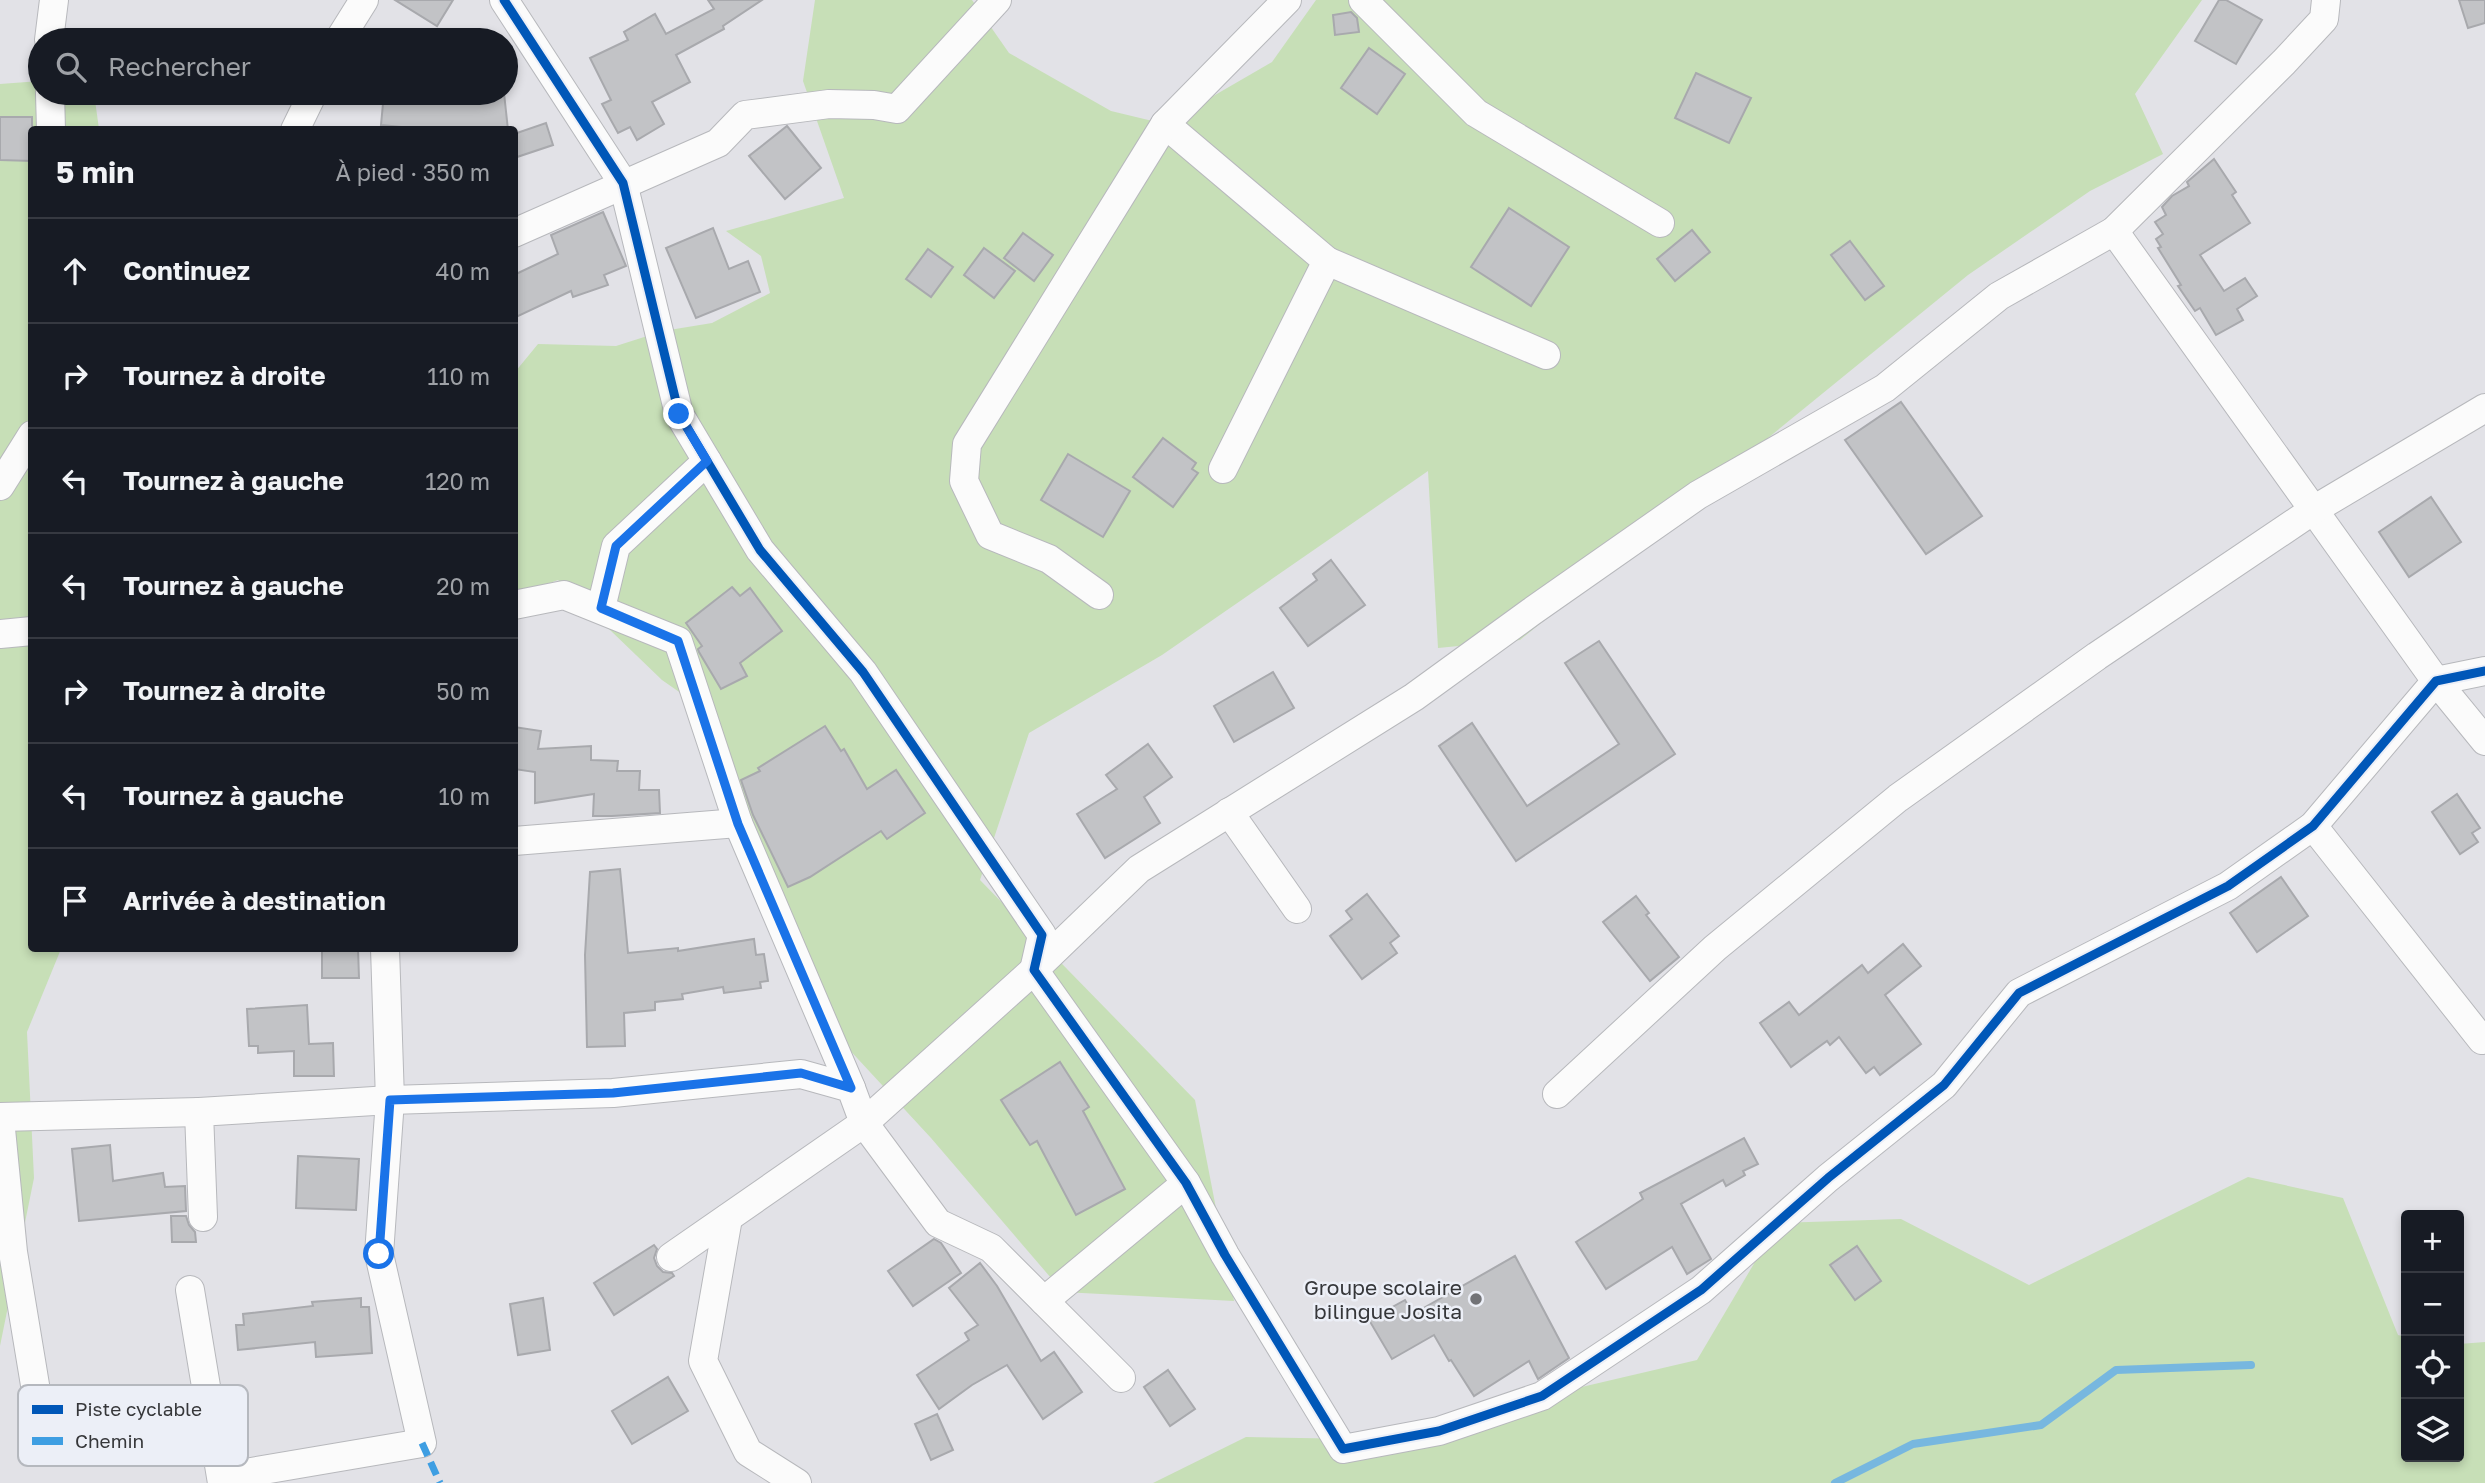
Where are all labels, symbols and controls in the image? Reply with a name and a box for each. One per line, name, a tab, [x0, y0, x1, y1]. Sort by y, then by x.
search box	[28, 28, 518, 105]
icon: search	[52, 48, 90, 86]
text: Rechercher	[108, 51, 251, 82]
text: 5 min	[56, 154, 134, 190]
text: À pied · 350 m	[335, 158, 490, 186]
icon: ahead	[56, 252, 94, 290]
text: Continuez	[123, 255, 250, 286]
text: 40 m	[436, 257, 490, 285]
icon: right	[56, 357, 94, 395]
text: Tournez à droite	[123, 360, 326, 391]
text: 110 m	[427, 362, 490, 390]
route end	[663, 398, 694, 429]
icon: left	[56, 462, 94, 500]
text: Tournez à gauche	[123, 465, 344, 496]
text: 120 m	[425, 467, 490, 495]
icon: left	[56, 567, 94, 605]
text: Tournez à gauche	[123, 570, 344, 601]
text: 20 m	[436, 572, 490, 600]
icon: right	[56, 672, 94, 710]
text: Tournez à droite	[123, 675, 326, 706]
text: 50 m	[436, 677, 490, 705]
icon: left	[56, 777, 94, 815]
text: Tournez à gauche	[123, 780, 344, 811]
text: 10 m	[438, 782, 490, 810]
icon: arrive	[56, 882, 94, 920]
text: Arrivée à destination	[123, 885, 386, 916]
map controls	[2401, 1210, 2464, 1462]
button: +	[2401, 1210, 2464, 1273]
route start	[363, 1238, 394, 1269]
button: −	[2401, 1273, 2464, 1336]
place label: Groupe scolaire bilingue Josita	[1304, 1274, 1462, 1324]
marker: Groupe scolaire bilingue Josita	[1468, 1291, 1484, 1307]
button: locate	[2401, 1336, 2464, 1399]
legend	[18, 1385, 248, 1466]
text: Piste cyclable	[75, 1397, 202, 1420]
button: layers	[2401, 1399, 2464, 1462]
text: Chemin	[75, 1429, 144, 1452]

